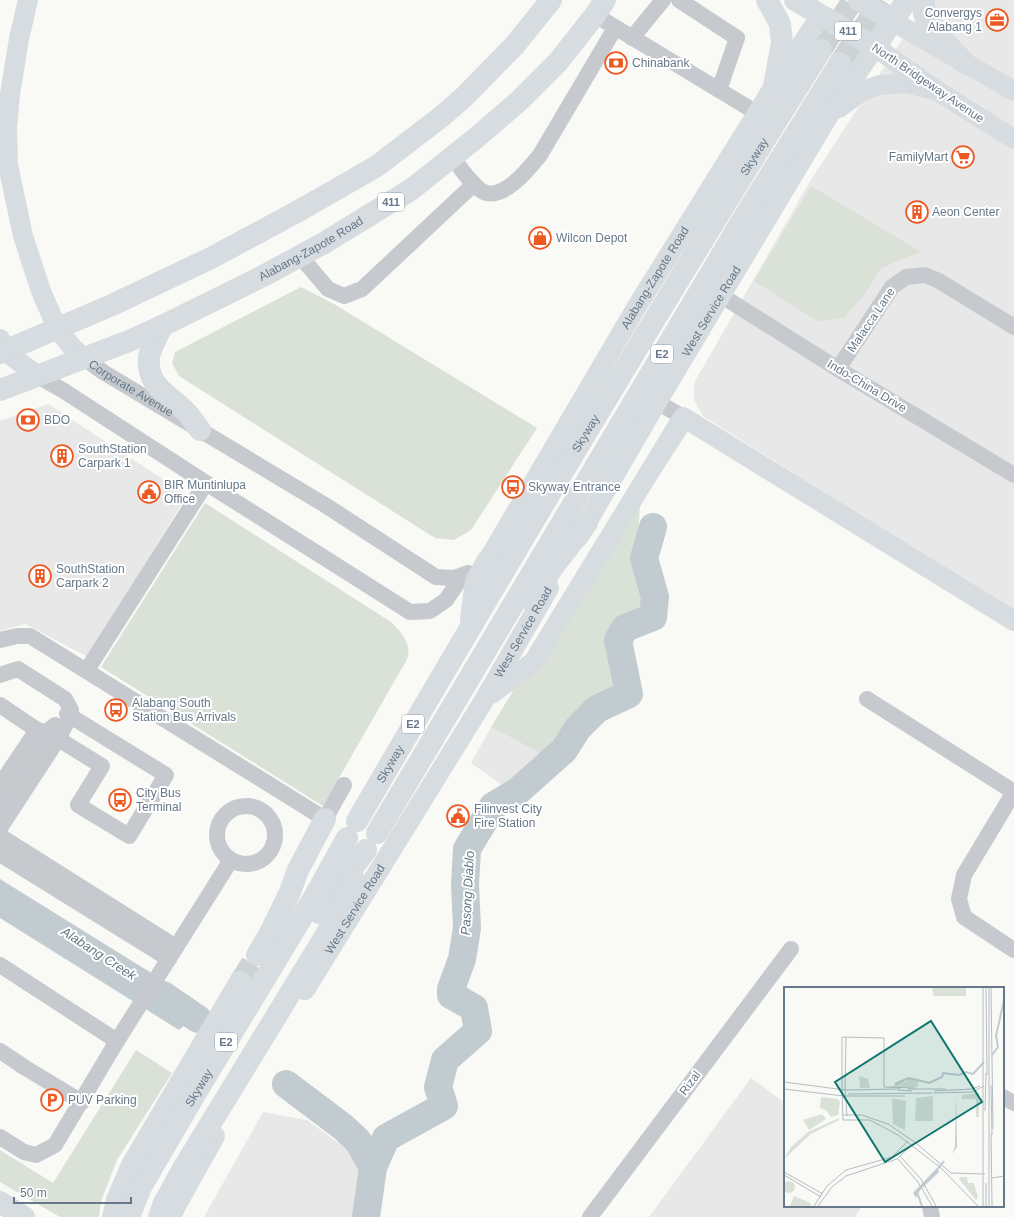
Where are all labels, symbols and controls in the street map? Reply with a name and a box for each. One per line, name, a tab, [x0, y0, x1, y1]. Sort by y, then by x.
place label: Convergys Alabang 1	[925, 6, 982, 34]
office icon: Convergys Alabang 1	[984, 7, 1010, 33]
road number: 411	[835, 22, 861, 40]
street label: North Bridgeway Avenue	[869, 40, 987, 126]
bank icon: Chinabank	[603, 50, 629, 76]
place label: Chinabank	[632, 56, 690, 70]
street label: Skyway	[737, 136, 771, 178]
supermarket icon: FamilyMart	[950, 144, 976, 170]
place label: FamilyMart	[889, 150, 949, 164]
road number: 411	[378, 193, 404, 211]
building icon: Aeon Center	[904, 199, 930, 225]
place label: Aeon Center	[932, 205, 999, 219]
street label: Alabang-Zapote Road	[256, 214, 366, 284]
street label: Alabang-Zapote Road	[618, 224, 692, 331]
shop icon: Wilcon Depot	[527, 225, 553, 251]
place label: Wilcon Depot	[556, 231, 628, 245]
street label: West Service Road	[679, 264, 744, 359]
street label: Malacca Lane	[844, 285, 898, 355]
road number: E2	[651, 345, 673, 363]
street label: Corporate Avenue	[86, 357, 176, 420]
street label: Indo-China Drive	[825, 357, 909, 415]
bank icon: BDO	[15, 407, 41, 433]
street label: Skyway	[569, 412, 602, 455]
place label: BDO	[44, 413, 70, 427]
place label: SouthStation Carpark 1	[78, 442, 147, 470]
building icon: SouthStation Carpark 1	[49, 443, 75, 469]
bus stop icon: Skyway Entrance	[500, 474, 526, 500]
place label: BIR Muntinlupa Office	[164, 478, 246, 506]
public building icon: BIR Muntinlupa Office	[136, 479, 162, 505]
place label: Skyway Entrance	[528, 480, 621, 494]
place label: SouthStation Carpark 2	[56, 562, 125, 590]
building icon: SouthStation Carpark 2	[27, 563, 53, 589]
street label: West Service Road	[492, 584, 555, 680]
place label: Alabang South Station Bus Arrivals	[132, 696, 236, 724]
bus stop icon: Alabang South Station Bus Arrivals	[103, 697, 129, 723]
road number: E2	[402, 715, 424, 733]
street label: Skyway	[374, 743, 407, 785]
place label: City Bus Terminal	[136, 786, 181, 814]
bus stop icon: City Bus Terminal	[107, 787, 133, 813]
place label: Filinvest City Fire Station	[474, 802, 542, 830]
public building icon: Filinvest City Fire Station	[445, 803, 471, 829]
water label: Pasong Diablo	[458, 850, 477, 936]
street label: West Service Road	[322, 862, 388, 957]
water label: Alabang Creek	[58, 923, 140, 984]
inset map	[784, 987, 1004, 1207]
road number: E2	[215, 1033, 237, 1051]
street label: Skyway	[182, 1067, 216, 1109]
street label: Rizal	[676, 1068, 704, 1098]
parking icon: PUV Parking	[39, 1087, 65, 1113]
place label: PUV Parking	[68, 1093, 137, 1107]
scale bar	[14, 1179, 131, 1205]
text: 50 m	[20, 1186, 47, 1200]

